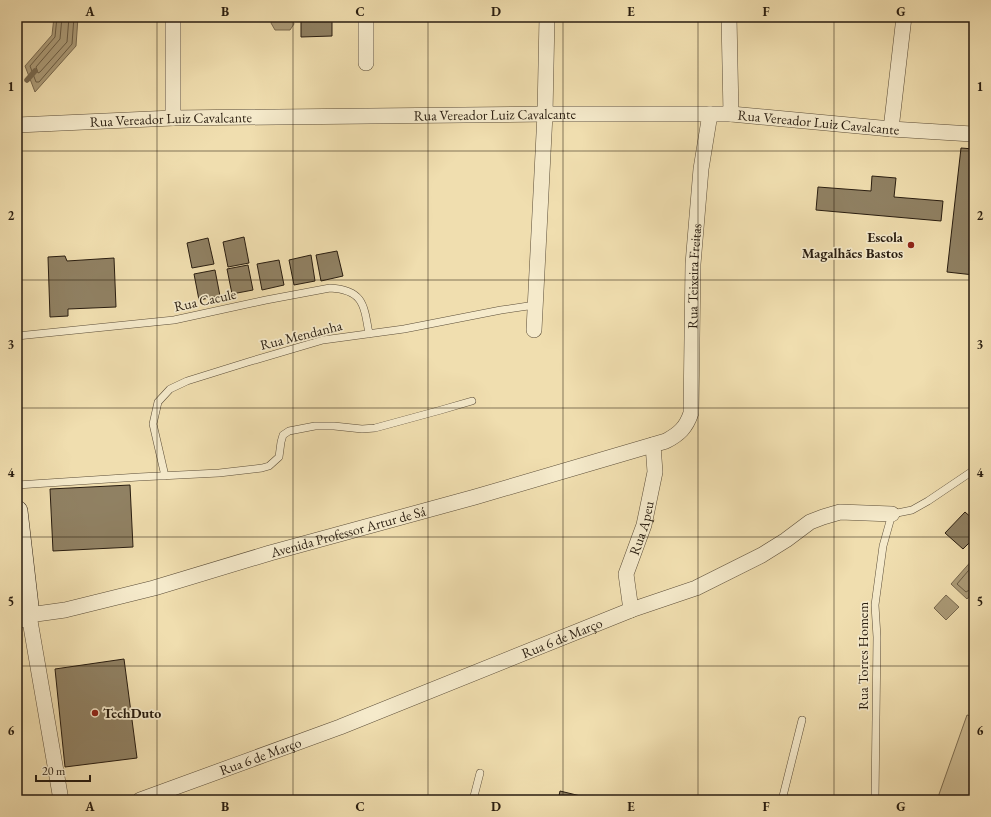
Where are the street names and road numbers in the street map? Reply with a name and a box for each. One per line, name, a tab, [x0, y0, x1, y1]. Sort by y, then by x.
street label: Rua Vereador Luiz Cavalcante	[414, 105, 576, 124]
street label: Rua Vereador Luiz Cavalcante	[737, 106, 900, 139]
street label: Rua Vereador Luiz Cavalcante	[89, 108, 253, 131]
street label: Rua Teixeira Freitas	[683, 222, 705, 329]
street label: Rua Cacule	[172, 285, 238, 315]
street label: Rua Mendanha	[258, 316, 344, 354]
street label: Rua Apeu	[625, 499, 658, 558]
street label: Avenida Professor Artur de Sá	[268, 502, 428, 562]
street label: Rua Torres Homem	[854, 602, 872, 710]
street label: Rua 6 de Março	[519, 613, 605, 662]
street label: Rua 6 de Março	[217, 733, 304, 779]

